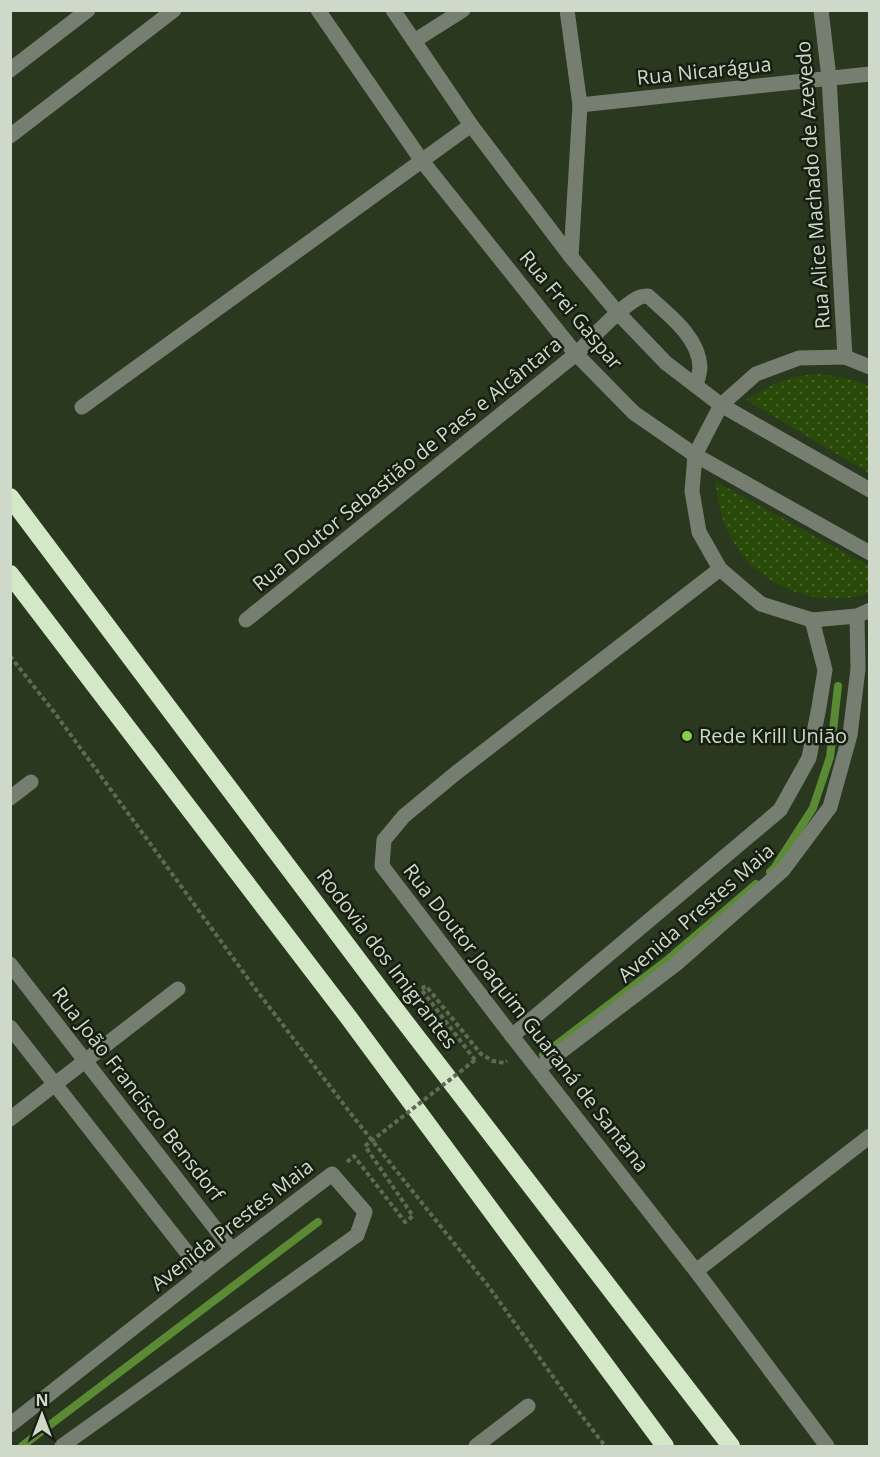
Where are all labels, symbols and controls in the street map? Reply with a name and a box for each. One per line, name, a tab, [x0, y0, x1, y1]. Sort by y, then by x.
street label: Rua Alice Machado de Azevedo	[789, 40, 836, 330]
street label: Rua Nicarágua	[635, 50, 773, 91]
street label: Rua Frei Gaspar	[514, 244, 629, 375]
street label: Rua Doutor Sebastião de Paes e Alcântara	[247, 330, 567, 597]
place label: Rede Krill União	[699, 722, 847, 749]
marker: Rede Krill União	[680, 729, 694, 743]
street label: Avenida Prestes Maia	[612, 837, 780, 988]
street label: Rua Doutor Joaquim Guaraná de Santana	[397, 858, 655, 1177]
street label: Rodovia dos Imigrantes	[311, 863, 464, 1054]
street label: Rua João Francisco Bensdorf	[46, 981, 231, 1207]
street label: Avenida Prestes Maia	[145, 1153, 318, 1297]
north arrow	[12, 1385, 72, 1445]
text: N	[35, 1389, 49, 1411]

